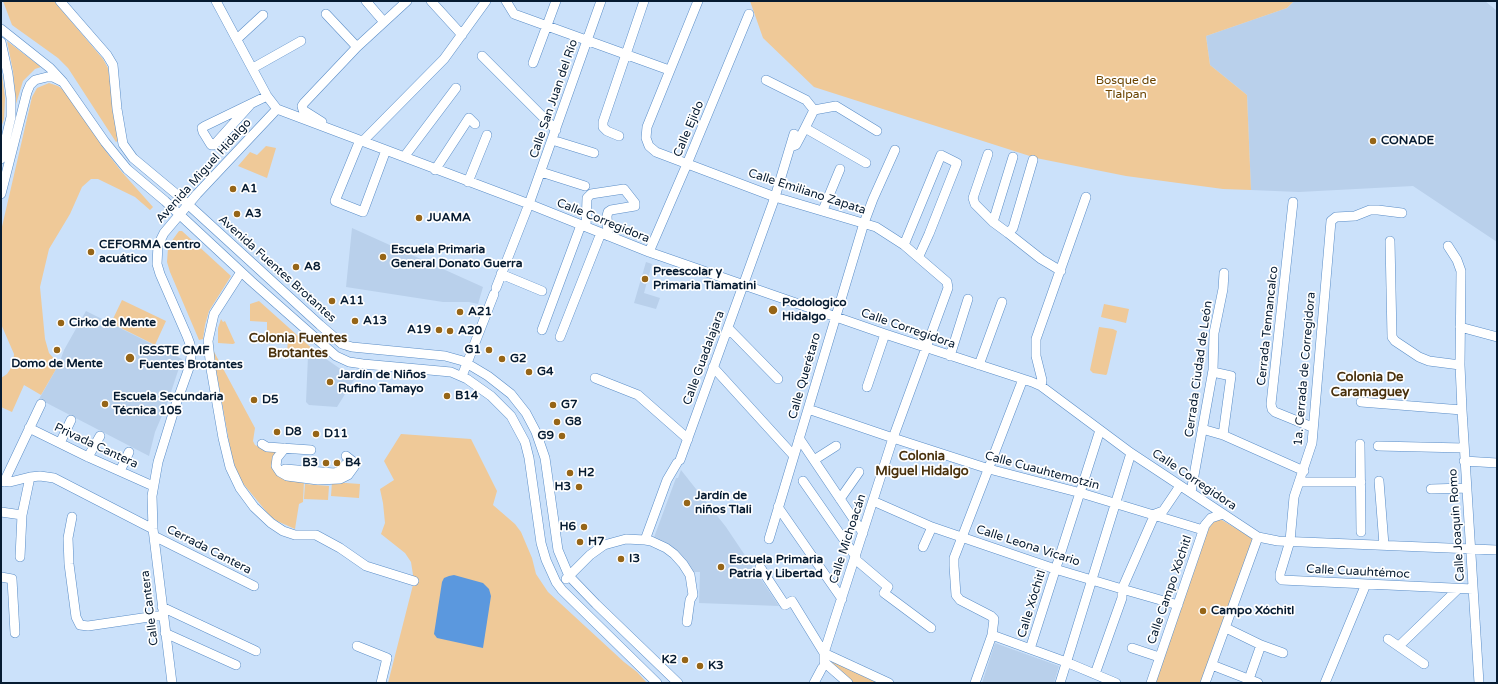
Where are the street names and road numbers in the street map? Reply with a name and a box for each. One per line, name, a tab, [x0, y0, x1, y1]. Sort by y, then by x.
street label: Calle San Juan del Río	[527, 38, 581, 160]
street label: Calle Ejido	[671, 99, 707, 159]
street label: Avenida Miguel Hidalgo	[153, 116, 255, 226]
street label: Calle Emiliano Zapata	[746, 166, 868, 218]
street label: Calle Corregidora	[554, 196, 652, 246]
street label: Avenida Fuentes Brotantes	[215, 212, 339, 326]
street label: Cerrada Tennancalco	[1255, 266, 1281, 386]
street label: 1a. Cerrada de Corregidora	[1291, 292, 1319, 446]
street label: Cerrada Ciudad de León	[1182, 300, 1216, 438]
street label: Calle Corregidora	[859, 306, 957, 352]
street label: Calle Guadalajara	[680, 309, 728, 407]
street label: Calle Querétaro	[786, 331, 824, 421]
street label: Privada Cantera	[52, 420, 140, 472]
street label: Calle Corregidora	[1149, 446, 1239, 514]
street label: Calle Cuauhtemotzin	[983, 449, 1101, 493]
street label: Calle Joaquín Romo	[1446, 468, 1468, 582]
street label: Calle Michoacán	[827, 492, 869, 586]
street label: Cerrada Cantera	[164, 522, 254, 578]
street label: Calle Leona Vicario	[974, 522, 1082, 570]
street label: Calle Campo Xóchitl	[1145, 534, 1195, 646]
street label: Calle Cuauhtémoc	[1306, 562, 1410, 582]
street label: Calle Xóchitl	[1015, 568, 1049, 640]
street label: Calle Cantera	[138, 569, 162, 647]

